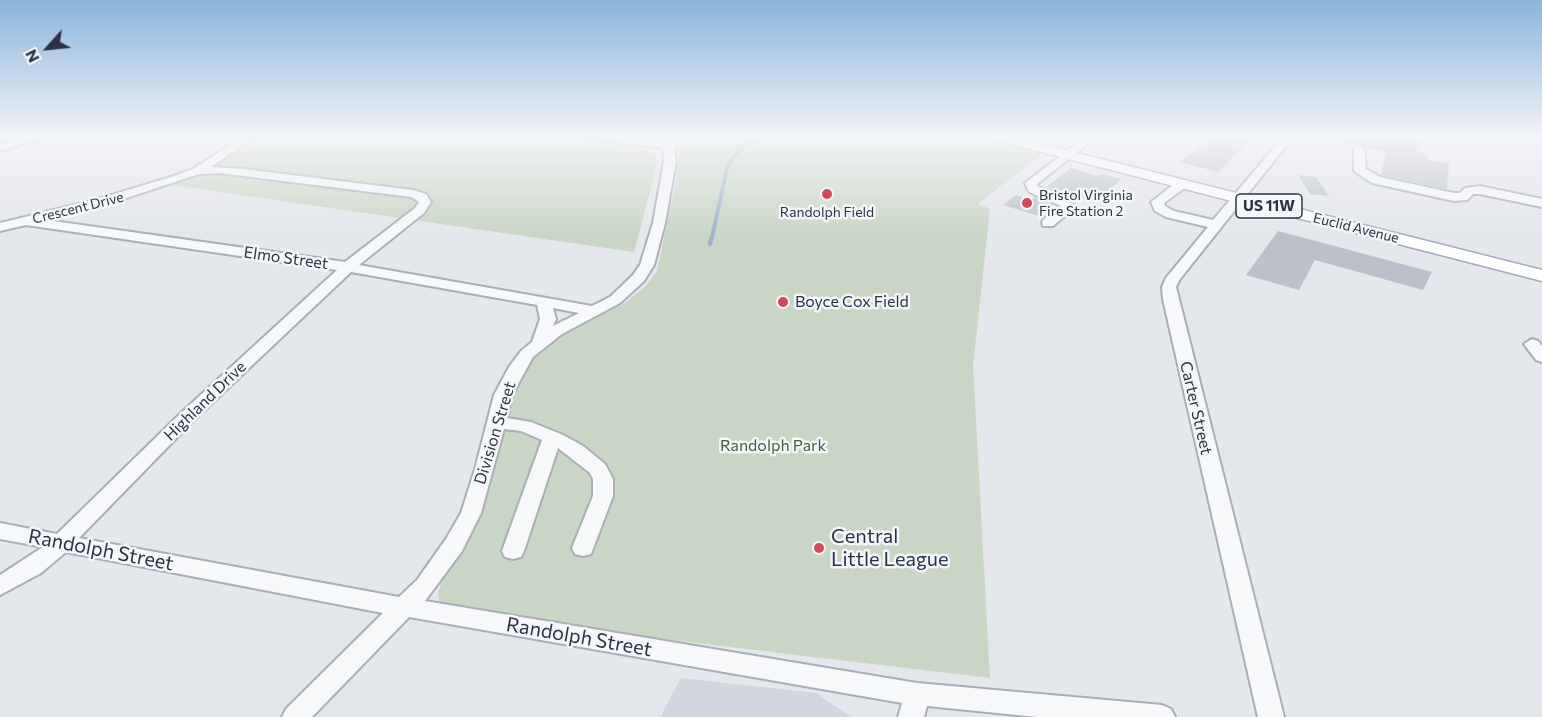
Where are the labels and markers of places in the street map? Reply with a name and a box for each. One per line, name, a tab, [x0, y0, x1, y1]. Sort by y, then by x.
marker: Randolph Field	[820, 187, 834, 201]
place label: Bristol Virginia Fire Station 2	[1039, 187, 1133, 220]
marker: Bristol Virginia Fire Station 2	[1020, 196, 1034, 210]
place label: Randolph Field	[780, 204, 874, 220]
place label: Boyce Cox Field	[795, 292, 909, 312]
marker: Boyce Cox Field	[776, 295, 790, 309]
place label: Central Little League	[831, 524, 948, 571]
marker: Central Little League	[812, 541, 826, 555]

